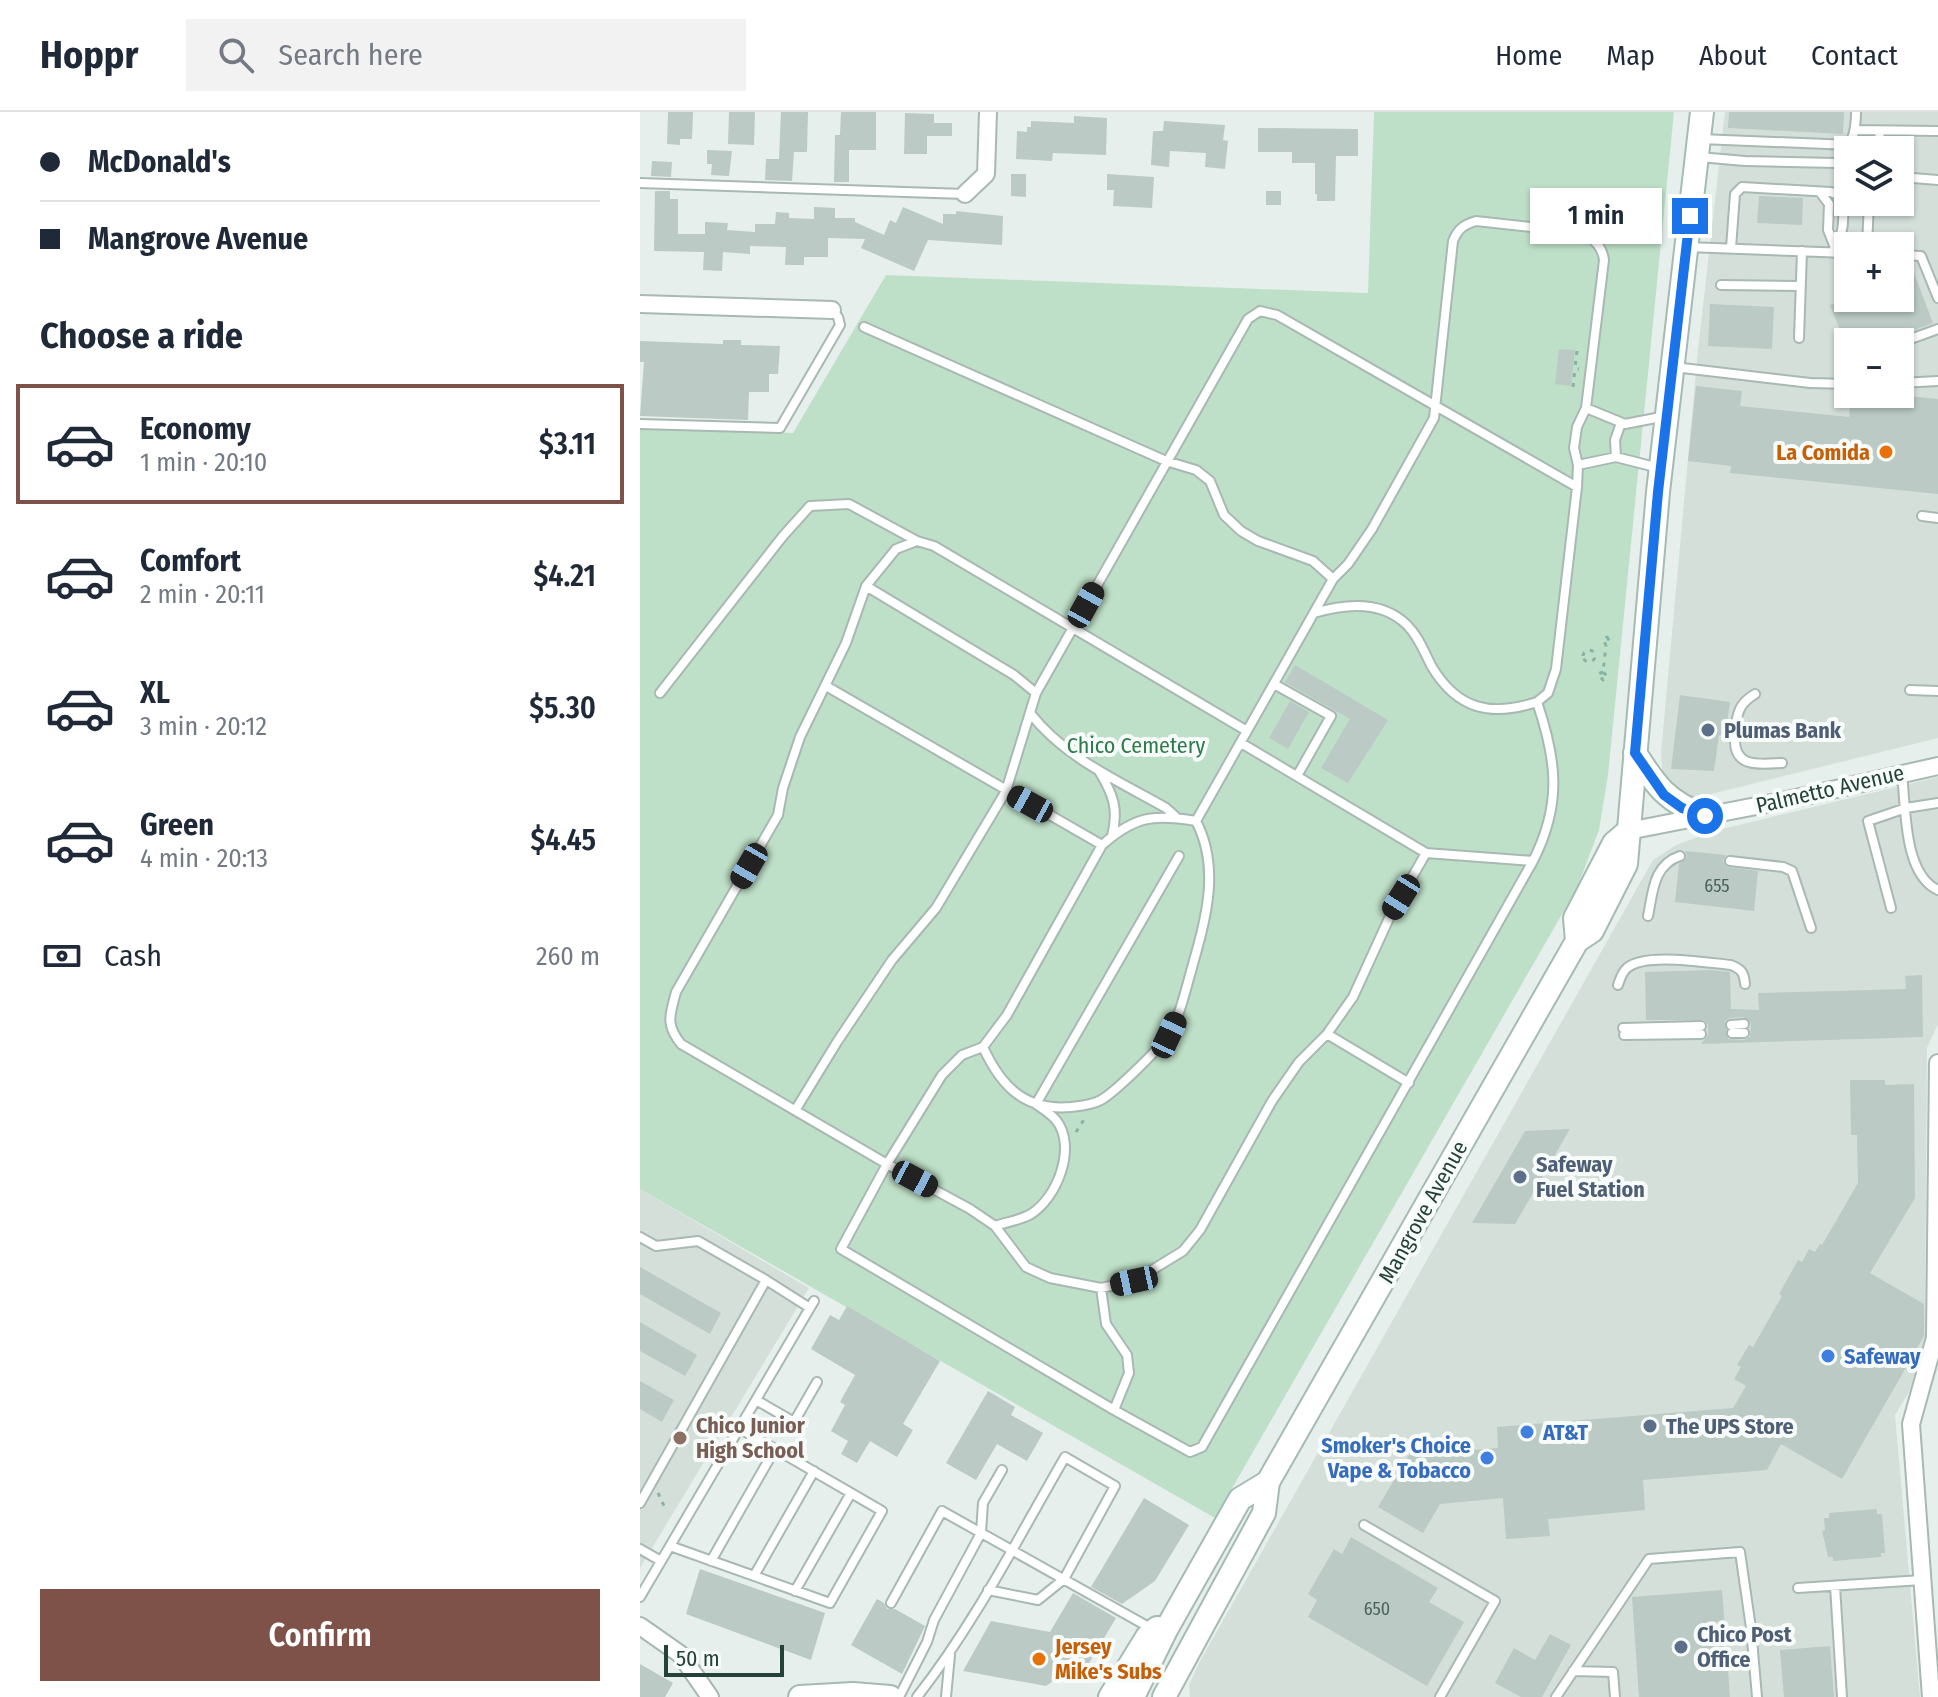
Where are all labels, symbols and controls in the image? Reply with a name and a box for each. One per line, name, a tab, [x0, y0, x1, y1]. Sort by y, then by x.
search box	[186, 19, 746, 91]
text: Hoppr	[40, 32, 138, 78]
icon: search	[214, 33, 258, 77]
text: Search here	[278, 37, 423, 73]
text: Home	[1495, 39, 1562, 72]
text: Map	[1606, 39, 1655, 72]
text: About	[1699, 39, 1767, 72]
text: Contact	[1811, 39, 1898, 72]
map controls	[1834, 136, 1914, 408]
button: layers	[1834, 136, 1914, 216]
text: McDonald's	[88, 144, 231, 180]
callout: 1 min	[1530, 188, 1662, 244]
route end	[1672, 198, 1708, 234]
text: 1 min	[1568, 200, 1624, 231]
text: Mangrove Avenue	[88, 221, 308, 257]
button: +	[1834, 232, 1914, 312]
text: Choose a ride	[40, 314, 243, 358]
button: −	[1834, 328, 1914, 408]
icon: car	[44, 408, 116, 480]
text: Economy	[140, 411, 251, 447]
text: $3.11	[539, 426, 596, 462]
place label: La Comida	[1776, 439, 1870, 466]
marker: La Comida	[1877, 443, 1895, 461]
text: 1 min · 20:10	[140, 447, 267, 478]
icon: car	[44, 540, 116, 612]
text: Comfort	[140, 543, 241, 579]
text: $4.21	[533, 558, 596, 594]
car	[1064, 578, 1108, 632]
text: 2 min · 20:11	[140, 579, 265, 610]
icon: car	[44, 672, 116, 744]
text: XL	[140, 675, 170, 711]
text: $5.30	[529, 690, 596, 726]
text: 3 min · 20:12	[140, 711, 267, 742]
place label: Plumas Bank	[1724, 717, 1842, 744]
marker: Plumas Bank	[1699, 721, 1717, 739]
park label: Chico Cemetery	[1067, 732, 1205, 759]
street label: Palmetto Avenue	[1753, 759, 1907, 819]
car	[1003, 782, 1057, 826]
route start	[1687, 798, 1723, 834]
icon: car	[44, 804, 116, 876]
text: Green	[140, 807, 214, 843]
text: $4.45	[530, 822, 596, 858]
car	[727, 839, 771, 893]
text: 4 min · 20:13	[140, 843, 268, 874]
car	[1378, 870, 1424, 924]
house number: 655	[1704, 875, 1730, 897]
icon: cash	[40, 934, 84, 978]
text: Cash	[104, 938, 162, 974]
text: 260 m	[536, 941, 600, 972]
car	[1148, 1008, 1190, 1062]
street label: Mangrove Avenue	[1373, 1136, 1473, 1288]
place label: Safeway Fuel Station	[1536, 1151, 1645, 1203]
car	[888, 1157, 942, 1201]
marker: Safeway Fuel Station	[1511, 1168, 1529, 1186]
car	[1108, 1264, 1160, 1298]
place label: Safeway	[1844, 1343, 1921, 1370]
marker: Safeway	[1819, 1347, 1837, 1365]
place label: Chico Junior High School	[696, 1412, 806, 1464]
place label: The UPS Store	[1666, 1413, 1794, 1440]
marker: The UPS Store	[1641, 1417, 1659, 1435]
place label: AT&T	[1542, 1419, 1588, 1446]
marker: AT&T	[1518, 1423, 1536, 1441]
marker: Chico Junior High School	[671, 1429, 689, 1447]
place label: Smoker's Choice Vape & Tobacco	[1321, 1432, 1471, 1484]
marker: Smoker's Choice Vape & Tobacco	[1478, 1449, 1496, 1467]
button: Confirm	[40, 1589, 600, 1681]
house number: 650	[1364, 1598, 1390, 1620]
place label: Chico Post Office	[1697, 1621, 1792, 1673]
place label: Jersey Mike's Subs	[1054, 1633, 1162, 1685]
marker: Chico Post Office	[1672, 1638, 1690, 1656]
scale bar	[664, 1641, 784, 1677]
text: 50 m	[676, 1645, 720, 1672]
marker: Jersey Mike's Subs	[1030, 1650, 1048, 1668]

